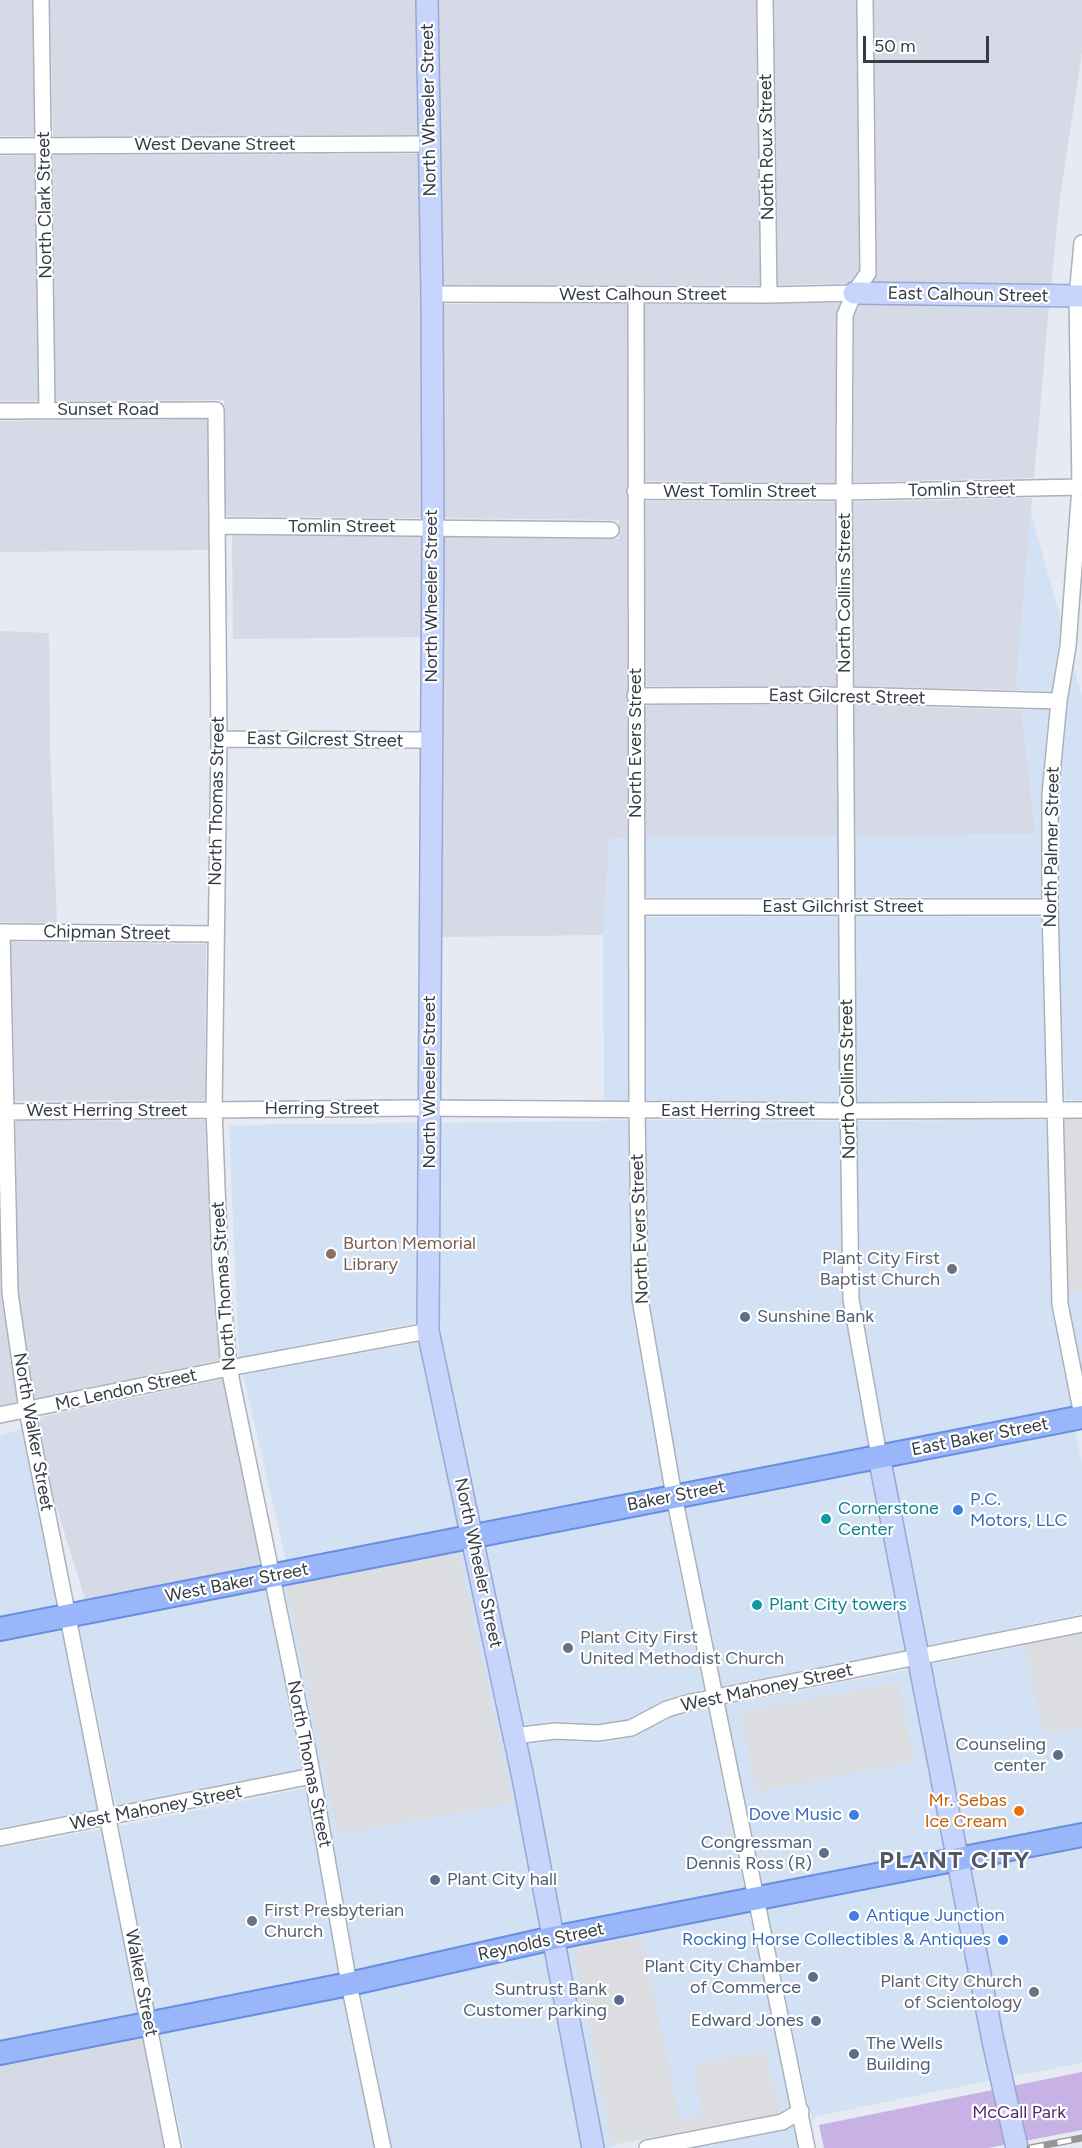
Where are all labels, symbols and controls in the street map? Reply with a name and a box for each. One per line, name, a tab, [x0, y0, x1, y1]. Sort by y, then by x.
street label: North Wheeler Street	[417, 23, 441, 197]
scale bar	[866, 24, 992, 62]
text: 50 m	[874, 35, 916, 57]
street label: North Roux Street	[755, 73, 779, 221]
street label: North Clark Street	[33, 131, 57, 279]
street label: West Devane Street	[134, 134, 296, 156]
street label: East Calhoun Street	[887, 283, 1049, 307]
street label: West Calhoun Street	[559, 284, 727, 306]
street label: Sunset Road	[57, 399, 159, 421]
street label: Tomlin Street	[908, 478, 1016, 502]
street label: West Tomlin Street	[663, 481, 817, 503]
street label: North Wheeler Street	[421, 509, 443, 683]
street label: North Collins Street	[834, 513, 856, 673]
street label: Tomlin Street	[288, 516, 396, 538]
street label: North Evers Street	[625, 668, 647, 818]
street label: East Gilcrest Street	[768, 685, 926, 709]
street label: North Thomas Street	[205, 716, 229, 886]
street label: East Gilcrest Street	[246, 728, 404, 752]
street label: North Palmer Street	[1040, 766, 1064, 928]
street label: East Gilchrist Street	[762, 896, 924, 918]
street label: Chipman Street	[43, 921, 171, 945]
street label: North Wheeler Street	[419, 995, 441, 1169]
street label: North Collins Street	[836, 999, 860, 1159]
street label: Herring Street	[264, 1098, 380, 1120]
street label: West Herring Street	[26, 1100, 188, 1122]
street label: East Herring Street	[661, 1100, 815, 1122]
street label: North Evers Street	[627, 1153, 653, 1305]
street label: North Thomas Street	[207, 1201, 241, 1371]
place label: Burton Memorial Library	[343, 1233, 476, 1276]
marker: Burton Memorial Library	[324, 1247, 338, 1261]
place label: Plant City First Baptist Church	[820, 1248, 940, 1290]
marker: Plant City First Baptist Church	[945, 1262, 959, 1276]
place label: Sunshine Bank	[757, 1306, 874, 1328]
marker: Sunshine Bank	[738, 1310, 752, 1324]
street label: North Walker Street	[8, 1351, 58, 1513]
street label: Mc Lendon Street	[53, 1364, 199, 1416]
street label: East Baker Street	[910, 1413, 1050, 1461]
street label: North Wheeler Street	[449, 1476, 507, 1650]
street label: Baker Street	[625, 1476, 727, 1516]
place label: P.C. Motors, LLC	[970, 1489, 1068, 1532]
place label: Cornerstone Center	[838, 1498, 939, 1540]
marker: P.C. Motors, LLC	[951, 1503, 965, 1517]
marker: Cornerstone Center	[819, 1512, 833, 1526]
street label: West Baker Street	[164, 1559, 310, 1607]
place label: Plant City towers	[769, 1594, 907, 1616]
marker: Plant City towers	[750, 1598, 764, 1612]
place label: Plant City First United Methodist Church	[580, 1627, 784, 1670]
marker: Plant City First United Methodist Church	[561, 1641, 575, 1655]
street label: West Mahoney Street	[679, 1659, 855, 1717]
street label: North Thomas Street	[282, 1679, 336, 1849]
place label: Counseling center	[956, 1734, 1046, 1776]
marker: Counseling center	[1051, 1748, 1065, 1762]
street label: West Mahoney Street	[68, 1781, 244, 1835]
place label: Mr. Sebas Ice Cream	[925, 1790, 1007, 1832]
place label: Dove Music	[748, 1804, 842, 1826]
marker: Mr. Sebas Ice Cream	[1012, 1804, 1026, 1818]
marker: Dove Music	[847, 1808, 861, 1822]
place label: Congressman Dennis Ross (R)	[686, 1832, 812, 1874]
marker: Congressman Dennis Ross (R)	[817, 1846, 831, 1860]
district label: PLANT CITY	[879, 1847, 1031, 1875]
place label: Plant City hall	[447, 1869, 557, 1891]
marker: Plant City hall	[428, 1873, 442, 1887]
place label: First Presbyterian Church	[264, 1900, 404, 1942]
place label: Antique Junction	[866, 1905, 1004, 1927]
marker: Antique Junction	[847, 1909, 861, 1923]
marker: First Presbyterian Church	[245, 1914, 259, 1928]
street label: Reynolds Street	[476, 1918, 606, 1966]
street label: Walker Street	[120, 1927, 162, 2039]
place label: Rocking Horse Collectibles & Antiques	[682, 1929, 991, 1951]
marker: Rocking Horse Collectibles & Antiques	[996, 1933, 1010, 1947]
place label: Plant City Chamber of Commerce	[644, 1956, 801, 1998]
marker: Plant City Chamber of Commerce	[806, 1970, 820, 1984]
place label: Plant City Church of Scientology	[880, 1971, 1022, 2014]
place label: Suntrust Bank Customer parking	[463, 1979, 607, 2022]
marker: Plant City Church of Scientology	[1027, 1985, 1041, 1999]
marker: Suntrust Bank Customer parking	[612, 1993, 626, 2007]
place label: Edward Jones	[691, 2010, 804, 2032]
marker: Edward Jones	[809, 2014, 823, 2028]
place label: The Wells Building	[866, 2033, 943, 2076]
marker: The Wells Building	[847, 2047, 861, 2061]
park label: McCall Park	[972, 2102, 1066, 2124]

